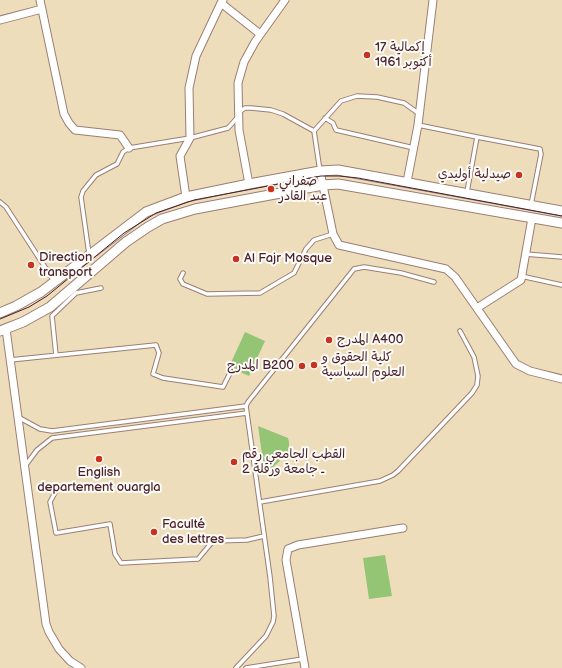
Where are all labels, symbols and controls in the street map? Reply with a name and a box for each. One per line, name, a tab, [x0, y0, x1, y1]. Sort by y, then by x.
place label: إكمالية 17 أكتوبر 1961	[375, 40, 432, 71]
marker: إكمالية 17 أكتوبر 1961	[362, 50, 372, 60]
place label: صيدلية أوليدي	[438, 167, 511, 183]
marker: صيدلية أوليدي	[514, 170, 524, 180]
place label: صفراني عبد القادر	[279, 174, 327, 205]
marker: صفراني عبد القادر	[266, 184, 276, 194]
place label: Direction transport	[39, 250, 92, 281]
place label: Al Fajr Mosque	[244, 251, 332, 267]
marker: Al Fajr Mosque	[231, 254, 241, 264]
marker: Direction transport	[26, 260, 36, 270]
place label: المدرج A400	[337, 332, 403, 348]
marker: المدرج A400	[324, 335, 334, 345]
place label: كلية الحقوق و العلوم السياسية	[322, 350, 405, 381]
place label: المدرج B200	[227, 358, 294, 374]
marker: كلية الحقوق و العلوم السياسية	[309, 360, 319, 370]
marker: المدرج B200	[297, 361, 307, 371]
place label: القطب الجامعي رقم 2 ـ جامعة ورقلة	[242, 447, 345, 478]
marker: English departement ouargla	[94, 454, 104, 464]
marker: القطب الجامعي رقم 2 ـ جامعة ورقلة	[229, 457, 239, 467]
place label: English departement ouargla	[37, 465, 161, 496]
place label: Faculté des lettres	[162, 517, 224, 548]
marker: Faculté des lettres	[149, 527, 159, 537]

